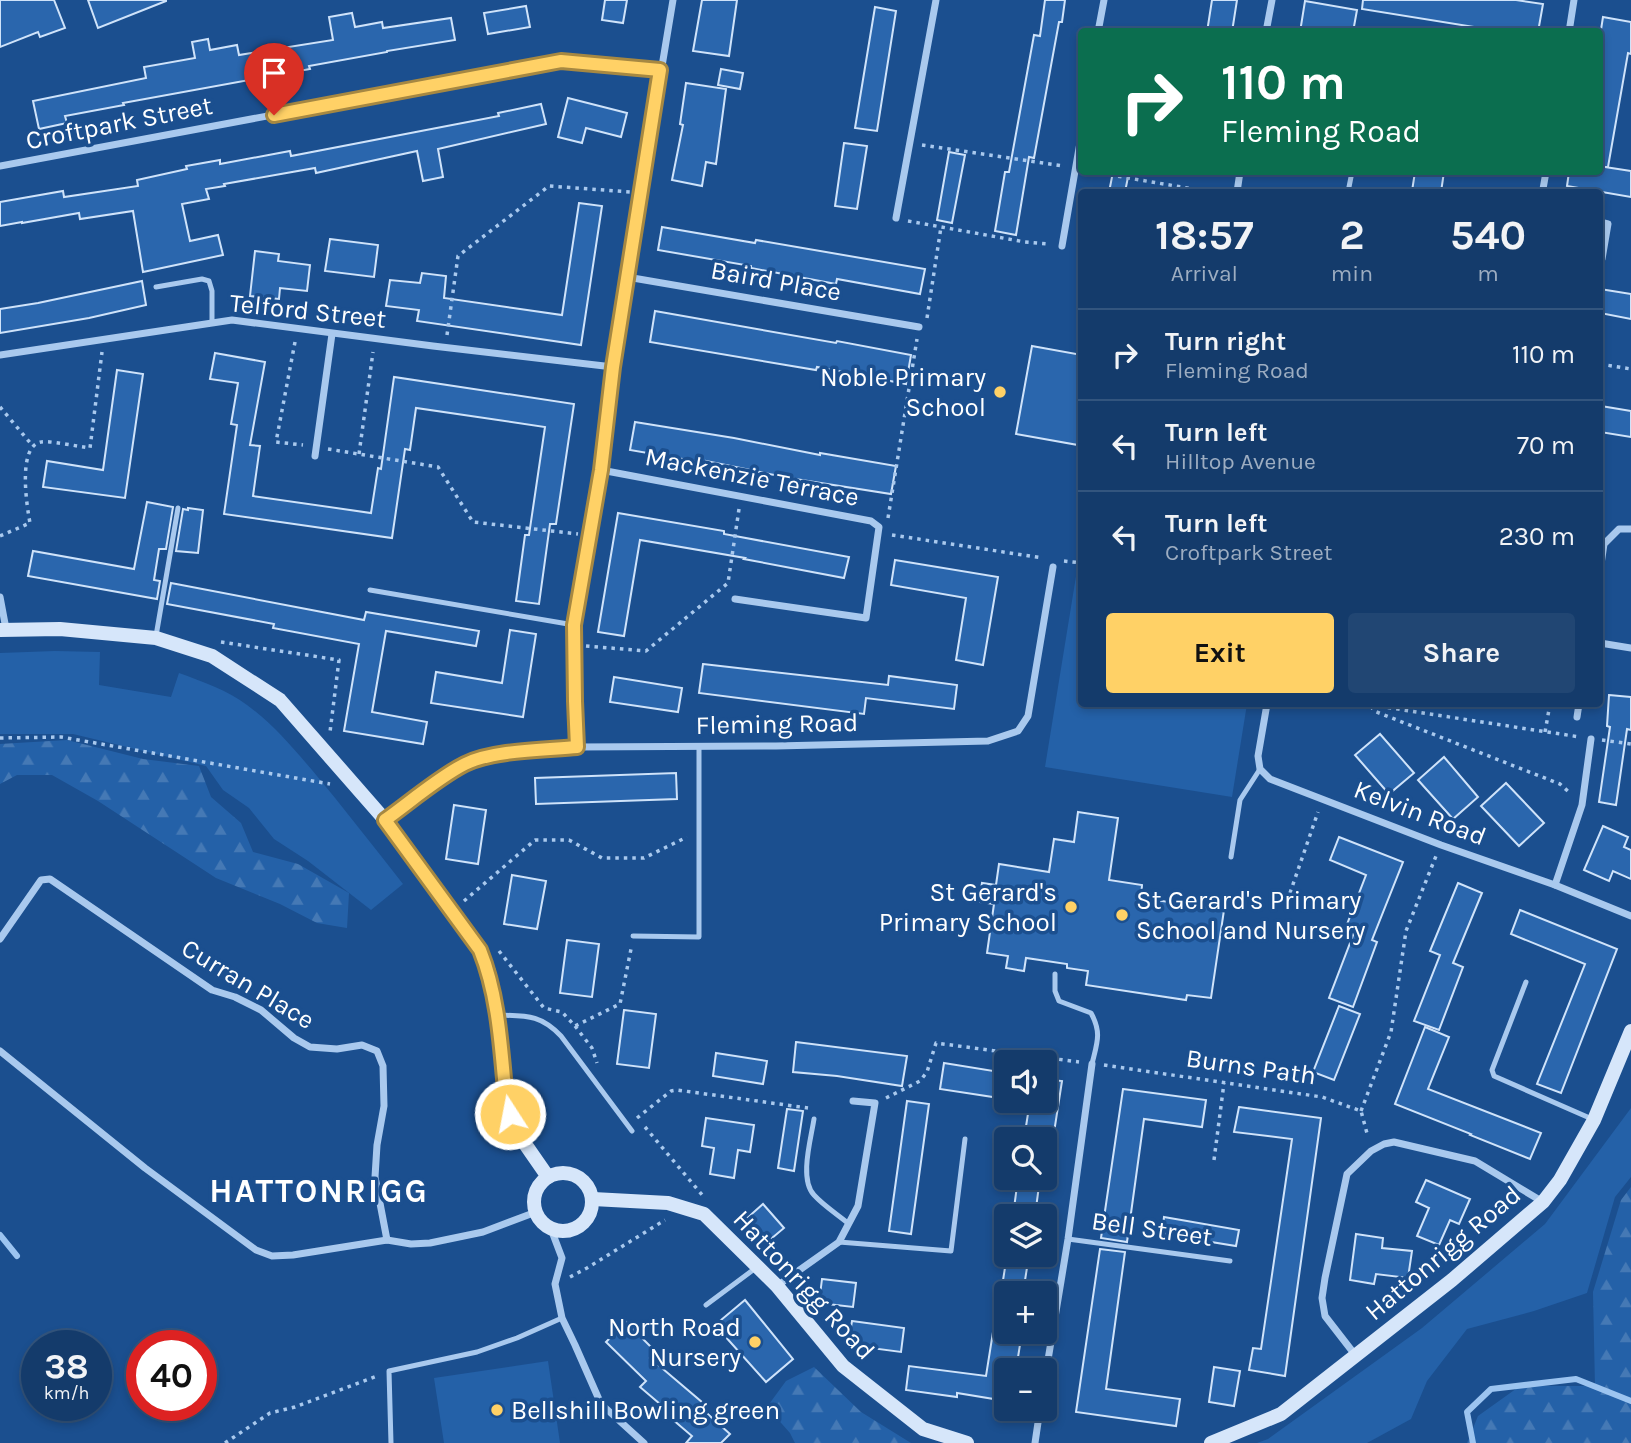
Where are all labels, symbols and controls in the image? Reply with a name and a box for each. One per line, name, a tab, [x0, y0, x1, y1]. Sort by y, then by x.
pin	[244, 43, 304, 115]
icon: arrive	[255, 54, 293, 92]
text: 110 m	[1221, 54, 1346, 111]
icon: right	[1106, 56, 1197, 147]
street label: Croftpark Street	[23, 90, 215, 156]
text: Fleming Road	[1221, 113, 1421, 150]
text: 18:57	[1155, 210, 1254, 260]
text: 2	[1339, 210, 1365, 260]
text: 540	[1450, 210, 1526, 260]
street label: Baird Place	[708, 254, 844, 308]
text: Arrival	[1171, 260, 1238, 287]
text: min	[1331, 260, 1373, 287]
text: m	[1477, 260, 1499, 287]
street label: Telford Street	[228, 287, 388, 335]
text: Turn right	[1165, 326, 1286, 357]
icon: right	[1106, 336, 1144, 374]
text: 110 m	[1512, 339, 1575, 370]
text: Fleming Road	[1165, 357, 1309, 384]
place label: Noble Primary School	[820, 362, 986, 423]
marker: Noble Primary School	[992, 384, 1008, 400]
text: Turn left	[1165, 417, 1267, 448]
icon: left	[1106, 427, 1144, 465]
text: 70 m	[1517, 430, 1575, 461]
street label: Mackenzie Terrace	[642, 441, 862, 513]
text: Hilltop Avenue	[1165, 448, 1316, 475]
text: Turn left	[1165, 508, 1267, 539]
icon: left	[1106, 518, 1144, 556]
text: 230 m	[1499, 521, 1575, 552]
text: Croftpark Street	[1165, 539, 1332, 566]
button: Exit	[1106, 613, 1334, 693]
button: Share	[1348, 613, 1575, 693]
street label: Fleming Road	[695, 707, 859, 741]
street label: Kelvin Road	[1350, 774, 1490, 852]
place label: St Gerard's Primary School	[879, 877, 1057, 938]
place label: St Gerard's Primary School and Nursery	[1136, 885, 1366, 946]
marker: St Gerard's Primary School	[1063, 899, 1079, 915]
marker: St Gerard's Primary School and Nursery	[1114, 907, 1130, 923]
street label: Curran Place	[176, 932, 320, 1036]
street label: Burns Path	[1184, 1043, 1318, 1091]
map controls	[994, 1050, 1057, 1421]
button: sound	[994, 1050, 1057, 1113]
position arrow	[473, 1077, 547, 1151]
button: search	[994, 1127, 1057, 1190]
district label: HATTONRIGG	[209, 1172, 429, 1210]
street label: Hattonrigg Road	[1359, 1179, 1527, 1327]
street label: Hattonrigg Road	[727, 1204, 881, 1366]
button: layers	[994, 1204, 1057, 1267]
street label: Bell Street	[1090, 1205, 1215, 1253]
button: +	[994, 1281, 1057, 1344]
place label: North Road Nursery	[608, 1312, 741, 1373]
speed limit sign: 40	[126, 1330, 217, 1421]
marker: North Road Nursery	[747, 1334, 763, 1350]
text: 38	[44, 1346, 89, 1387]
button: −	[994, 1358, 1057, 1421]
text: km/h	[44, 1382, 89, 1404]
place label: Bellshill Bowling green	[511, 1395, 780, 1426]
marker: Bellshill Bowling green	[489, 1402, 505, 1418]

